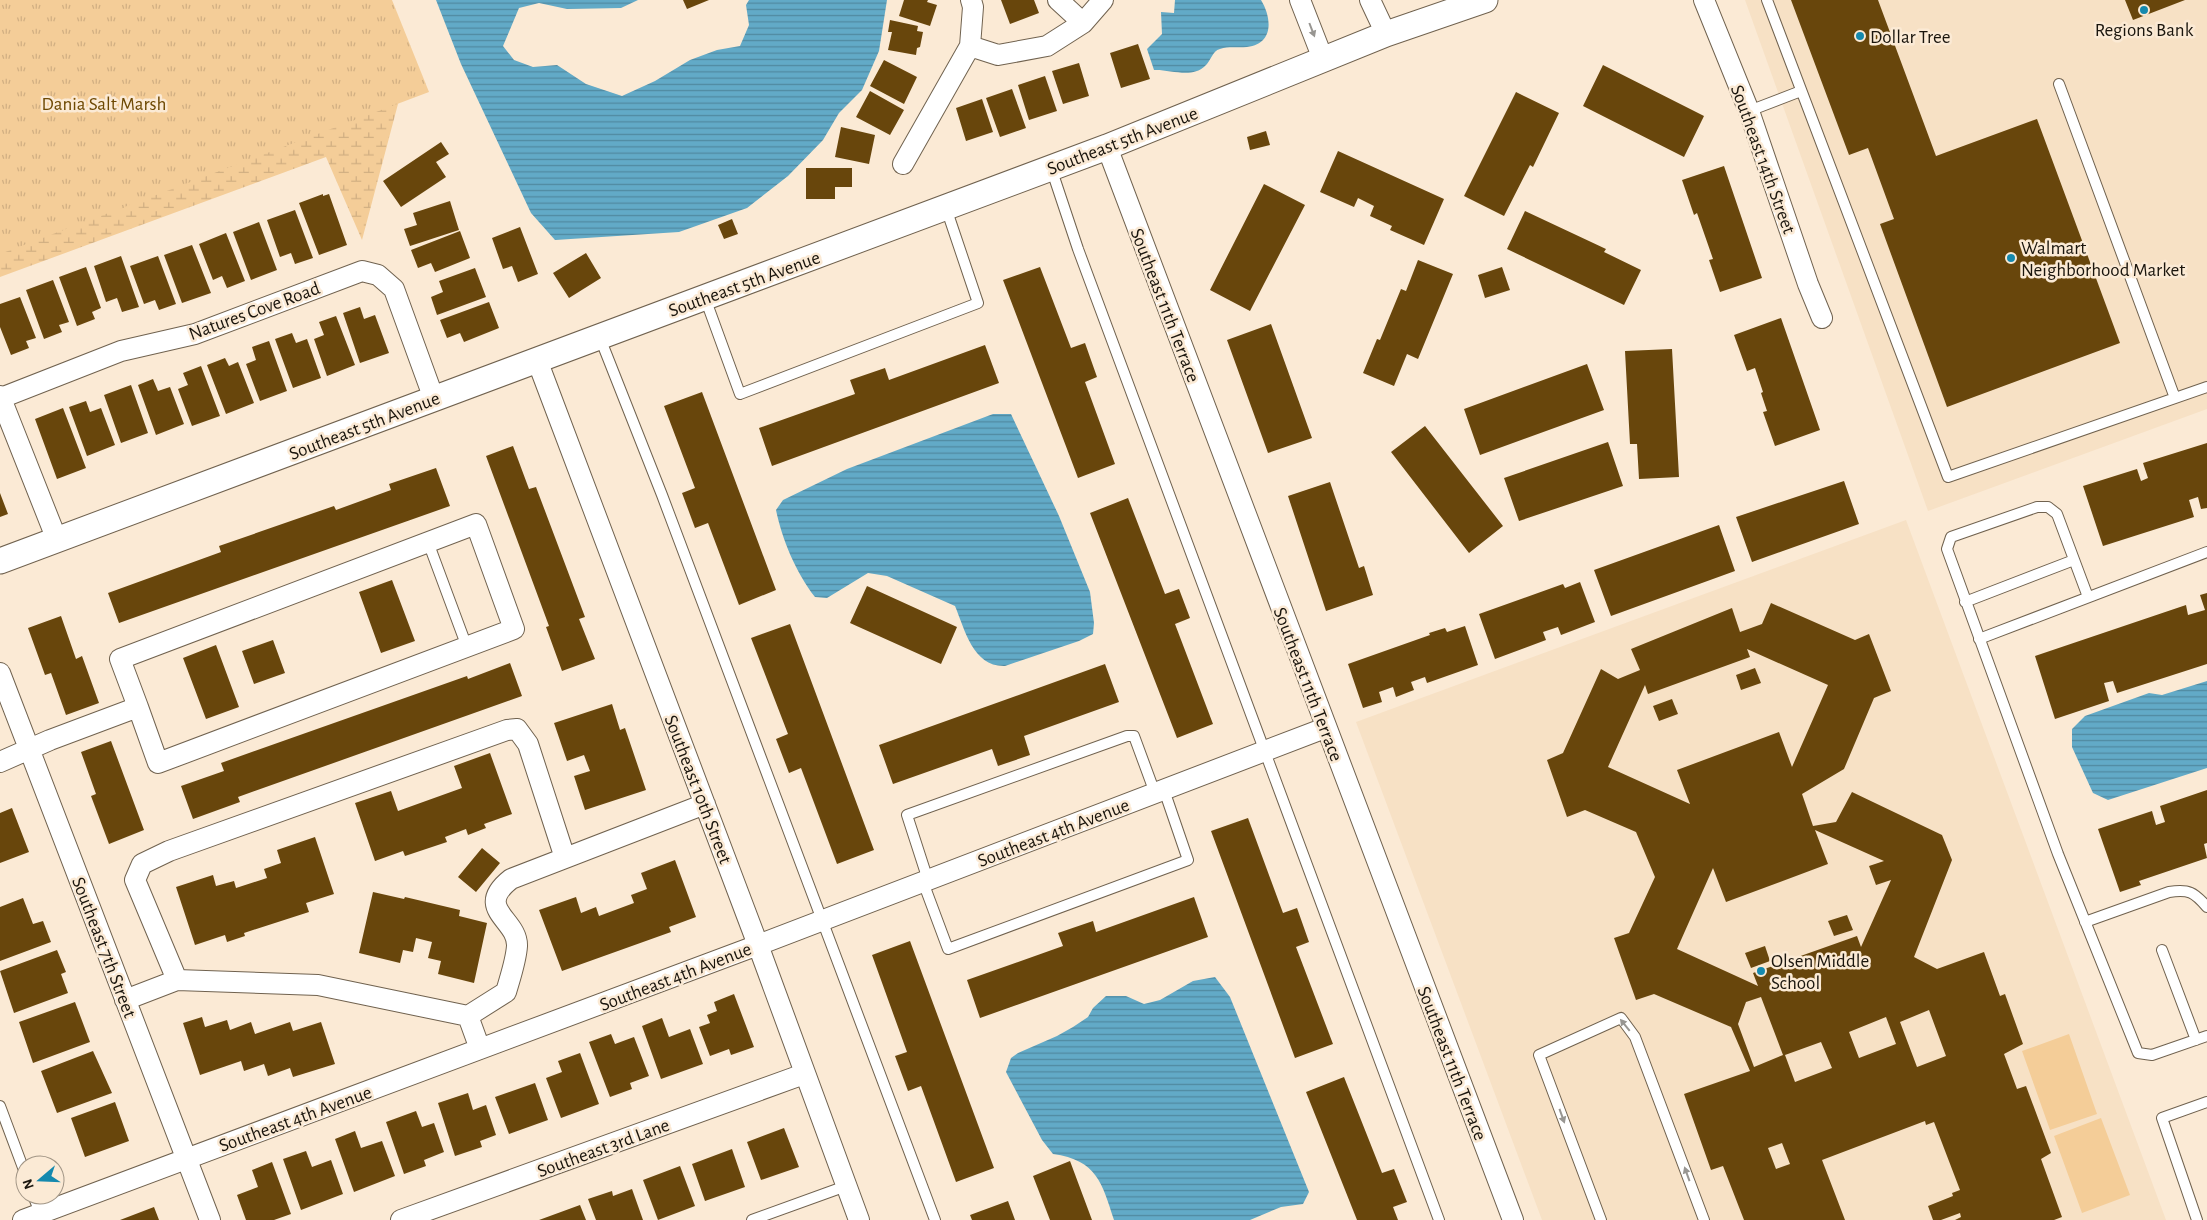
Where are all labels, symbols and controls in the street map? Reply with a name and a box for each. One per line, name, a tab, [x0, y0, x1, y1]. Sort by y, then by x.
marker: Regions Bank	[2138, 4, 2150, 16]
place label: Regions Bank	[2095, 21, 2194, 40]
one-way arrow	[1308, 22, 1316, 37]
place label: Dollar Tree	[1870, 28, 1951, 47]
marker: Dollar Tree	[1854, 30, 1866, 42]
street label: Southeast 14th Street	[1727, 83, 1798, 236]
park label: Dania Salt Marsh	[42, 95, 166, 114]
street label: Southeast 5th Avenue	[1045, 104, 1200, 179]
street label: Southeast 11th Terrace	[1126, 226, 1203, 385]
place label: Walmart Neighborhood Market	[2021, 239, 2185, 280]
street label: Southeast 5th Avenue	[666, 248, 823, 321]
marker: Walmart Neighborhood Market	[2005, 252, 2017, 264]
street label: Natures Cove Road	[186, 279, 323, 344]
street label: Southeast 5th Avenue	[287, 389, 442, 464]
street label: Southeast 11th Terrace	[1269, 605, 1346, 764]
street label: Southeast 10th Street	[660, 713, 735, 867]
street label: Southeast 4th Avenue	[975, 796, 1132, 871]
street label: Southeast 7th Street	[68, 875, 139, 1021]
street label: Southeast 4th Avenue	[597, 940, 754, 1015]
place label: Olsen Middle School	[1771, 952, 1869, 993]
marker: Olsen Middle School	[1755, 965, 1767, 977]
street label: Southeast 11th Terrace	[1413, 984, 1490, 1143]
one-way arrow	[1620, 1018, 1631, 1031]
street label: Southeast 4th Avenue	[217, 1083, 374, 1156]
one-way arrow	[1558, 1109, 1566, 1124]
street label: Southeast 3rd Lane	[535, 1116, 672, 1181]
north arrow	[15, 1155, 65, 1205]
one-way arrow	[1683, 1167, 1690, 1182]
text: N	[20, 1177, 37, 1191]

